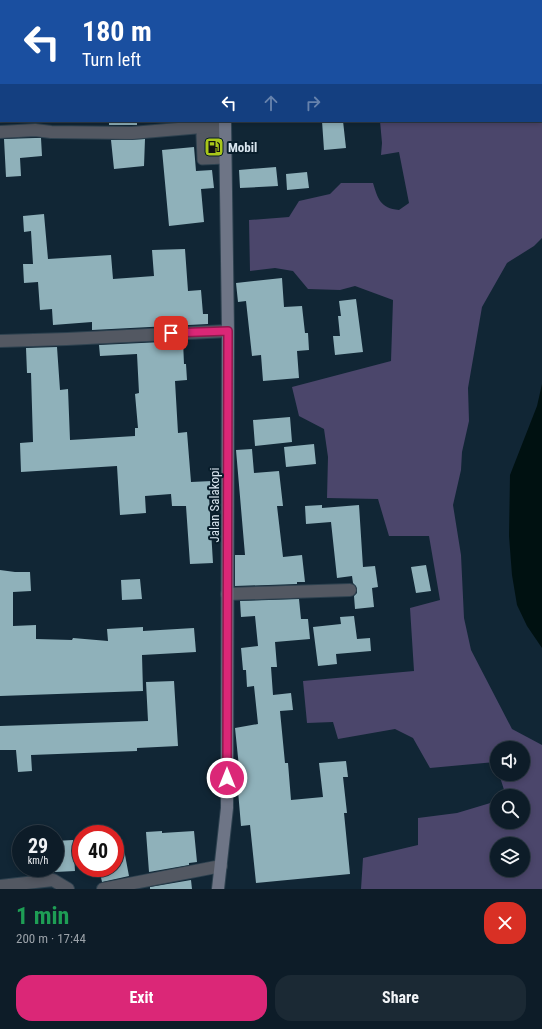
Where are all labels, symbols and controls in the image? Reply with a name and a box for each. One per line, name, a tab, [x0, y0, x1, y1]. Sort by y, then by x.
text: 180 m	[82, 15, 152, 48]
icon: left	[16, 16, 68, 68]
text: Turn left	[82, 49, 141, 70]
icon: left	[218, 92, 240, 114]
icon: ahead	[260, 92, 282, 114]
icon: right	[302, 92, 324, 114]
fuel station icon: Mobil	[203, 136, 225, 158]
place label: Mobil	[228, 140, 257, 155]
pin	[154, 316, 188, 350]
icon: arrive	[160, 322, 182, 344]
street label: Jalan Salakopi	[207, 468, 222, 542]
map controls	[490, 741, 530, 877]
button: sound	[490, 741, 530, 781]
position arrow	[206, 757, 248, 799]
button: search	[490, 789, 530, 829]
speed limit sign: 40	[72, 825, 124, 877]
text: 29	[28, 834, 48, 858]
button: layers	[490, 837, 530, 877]
text: km/h	[28, 855, 48, 866]
text: 1 min	[16, 902, 69, 930]
button: close	[484, 902, 526, 944]
text: 200 m · 17:44	[16, 931, 86, 946]
button: Exit	[16, 975, 267, 1021]
button: Share	[275, 975, 526, 1021]

